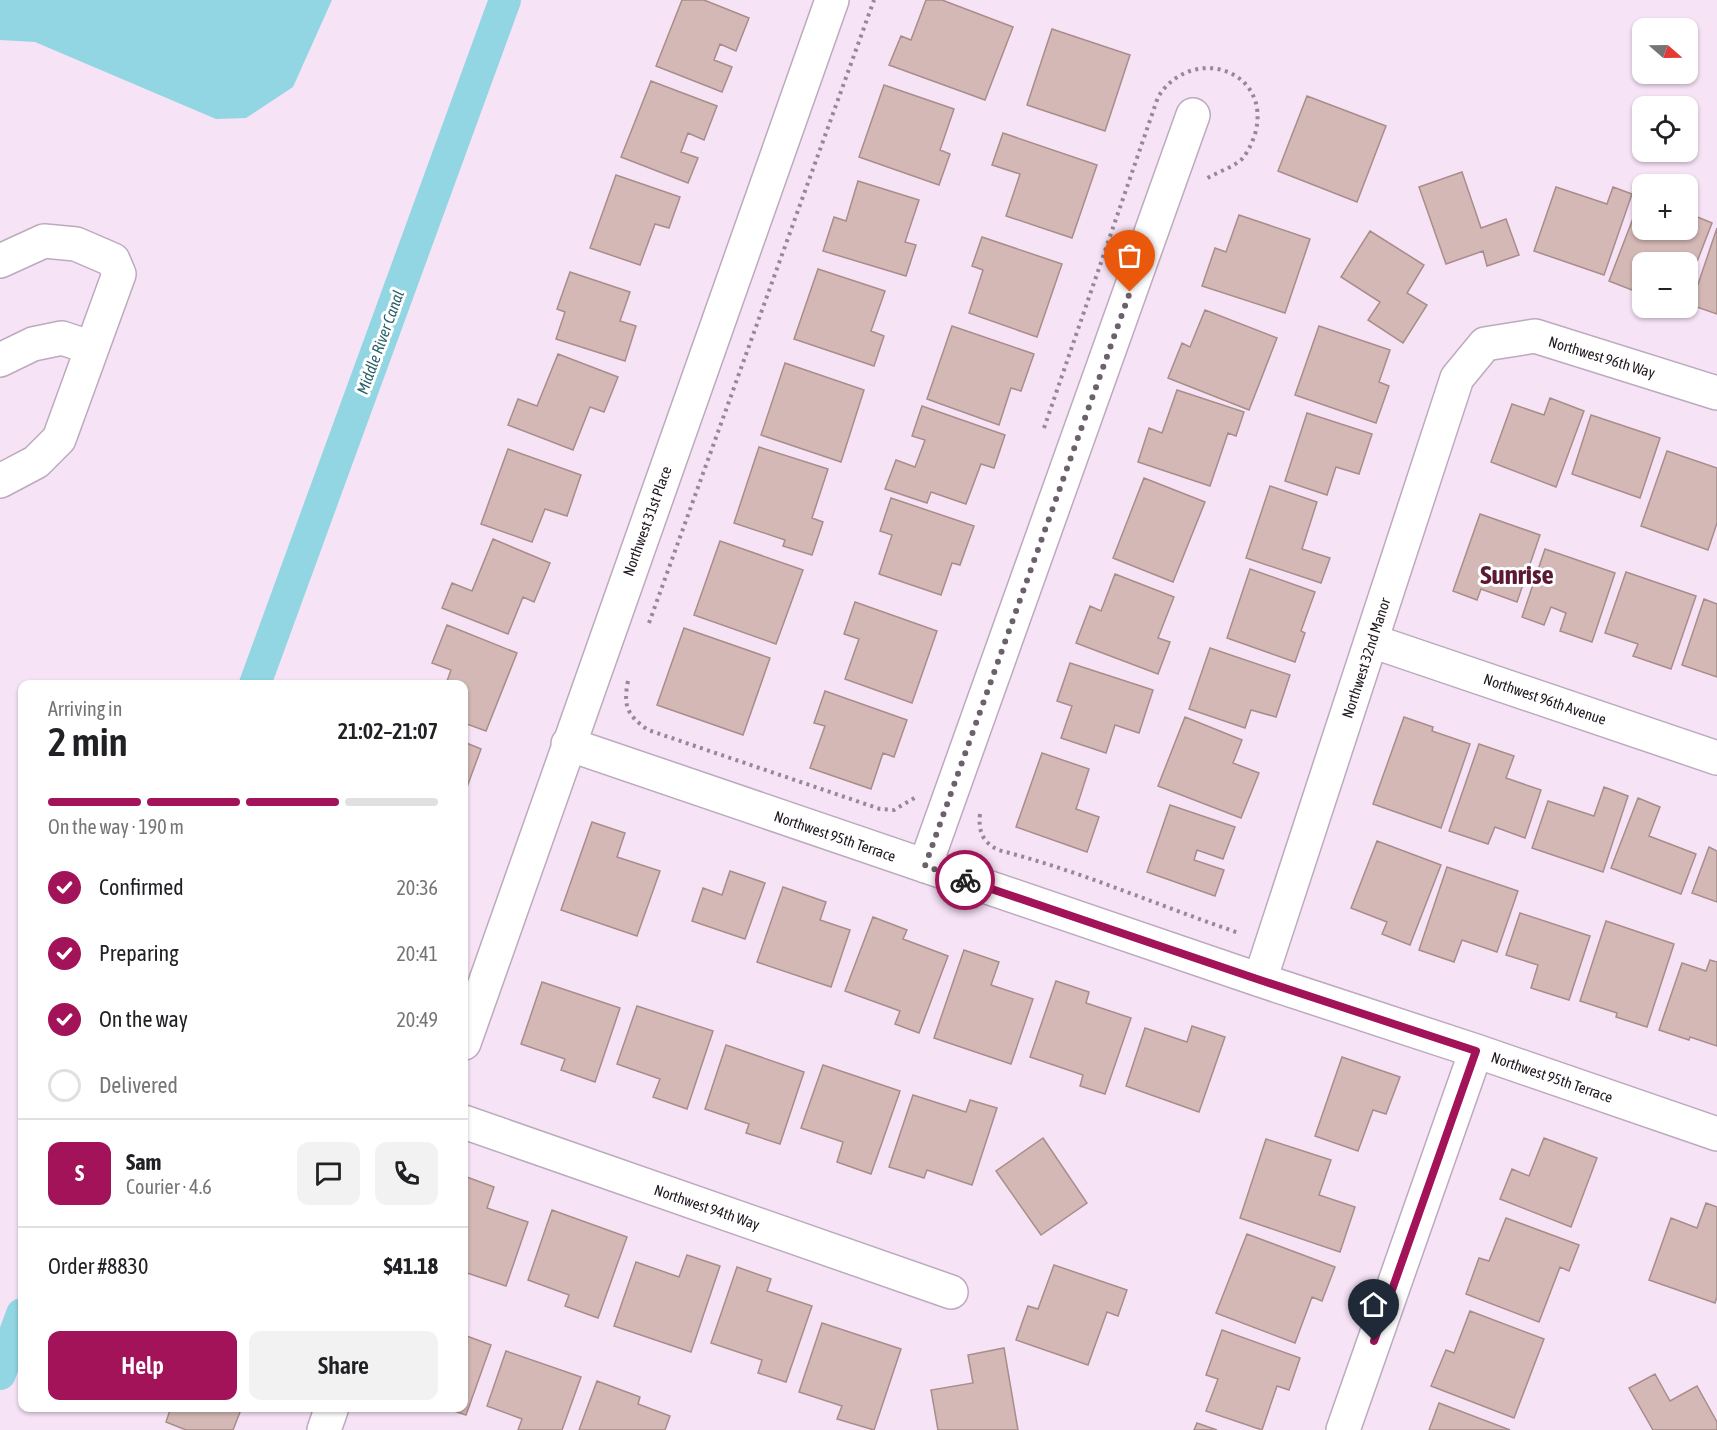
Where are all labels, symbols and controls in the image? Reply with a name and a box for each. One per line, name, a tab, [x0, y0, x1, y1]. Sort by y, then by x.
north arrow	[1632, 18, 1698, 84]
map controls	[1632, 18, 1698, 318]
button: locate	[1632, 96, 1698, 162]
button: +	[1632, 174, 1698, 240]
pin	[1104, 230, 1155, 292]
icon: bag	[1113, 239, 1146, 272]
button: −	[1632, 252, 1698, 318]
water label: Middle River Canal	[353, 288, 407, 396]
street label: Northwest 96th Way	[1547, 333, 1657, 381]
street label: Northwest 31st Place	[619, 464, 675, 578]
district label: Sunrise	[1480, 559, 1554, 590]
street label: Northwest 32nd Manor	[1339, 595, 1394, 720]
street label: Northwest 96th Avenue	[1482, 670, 1609, 728]
text: Arriving in	[48, 697, 122, 720]
text: 21:02–21:07	[338, 718, 438, 744]
text: 2 min	[48, 720, 128, 764]
street label: Northwest 95th Terrace	[772, 807, 898, 865]
text: On the way · 190 m	[48, 815, 184, 838]
courier	[935, 850, 995, 910]
icon: bike	[949, 864, 982, 897]
icon: check	[48, 871, 81, 904]
text: Confirmed	[99, 874, 184, 900]
text: 20:36	[396, 876, 438, 899]
icon: check	[48, 937, 81, 970]
text: Preparing	[99, 940, 179, 966]
text: 20:41	[396, 942, 438, 965]
icon: check	[48, 1003, 81, 1036]
text: On the way	[99, 1006, 188, 1032]
text: 20:49	[396, 1008, 438, 1031]
street label: Northwest 95th Terrace	[1489, 1048, 1615, 1106]
text: Delivered	[99, 1072, 178, 1098]
button: chat	[297, 1142, 360, 1205]
button: phone	[375, 1142, 438, 1205]
text: Sam	[126, 1149, 161, 1175]
text: S	[75, 1160, 84, 1186]
text: Courier · 4.6	[126, 1175, 212, 1198]
street label: Northwest 94th Way	[652, 1181, 762, 1233]
text: Order #8830	[48, 1253, 148, 1279]
text: $41.18	[383, 1253, 438, 1279]
pin	[1348, 1279, 1399, 1341]
icon: home	[1357, 1288, 1390, 1321]
button: Help	[48, 1331, 237, 1400]
button: Share	[249, 1331, 438, 1400]

